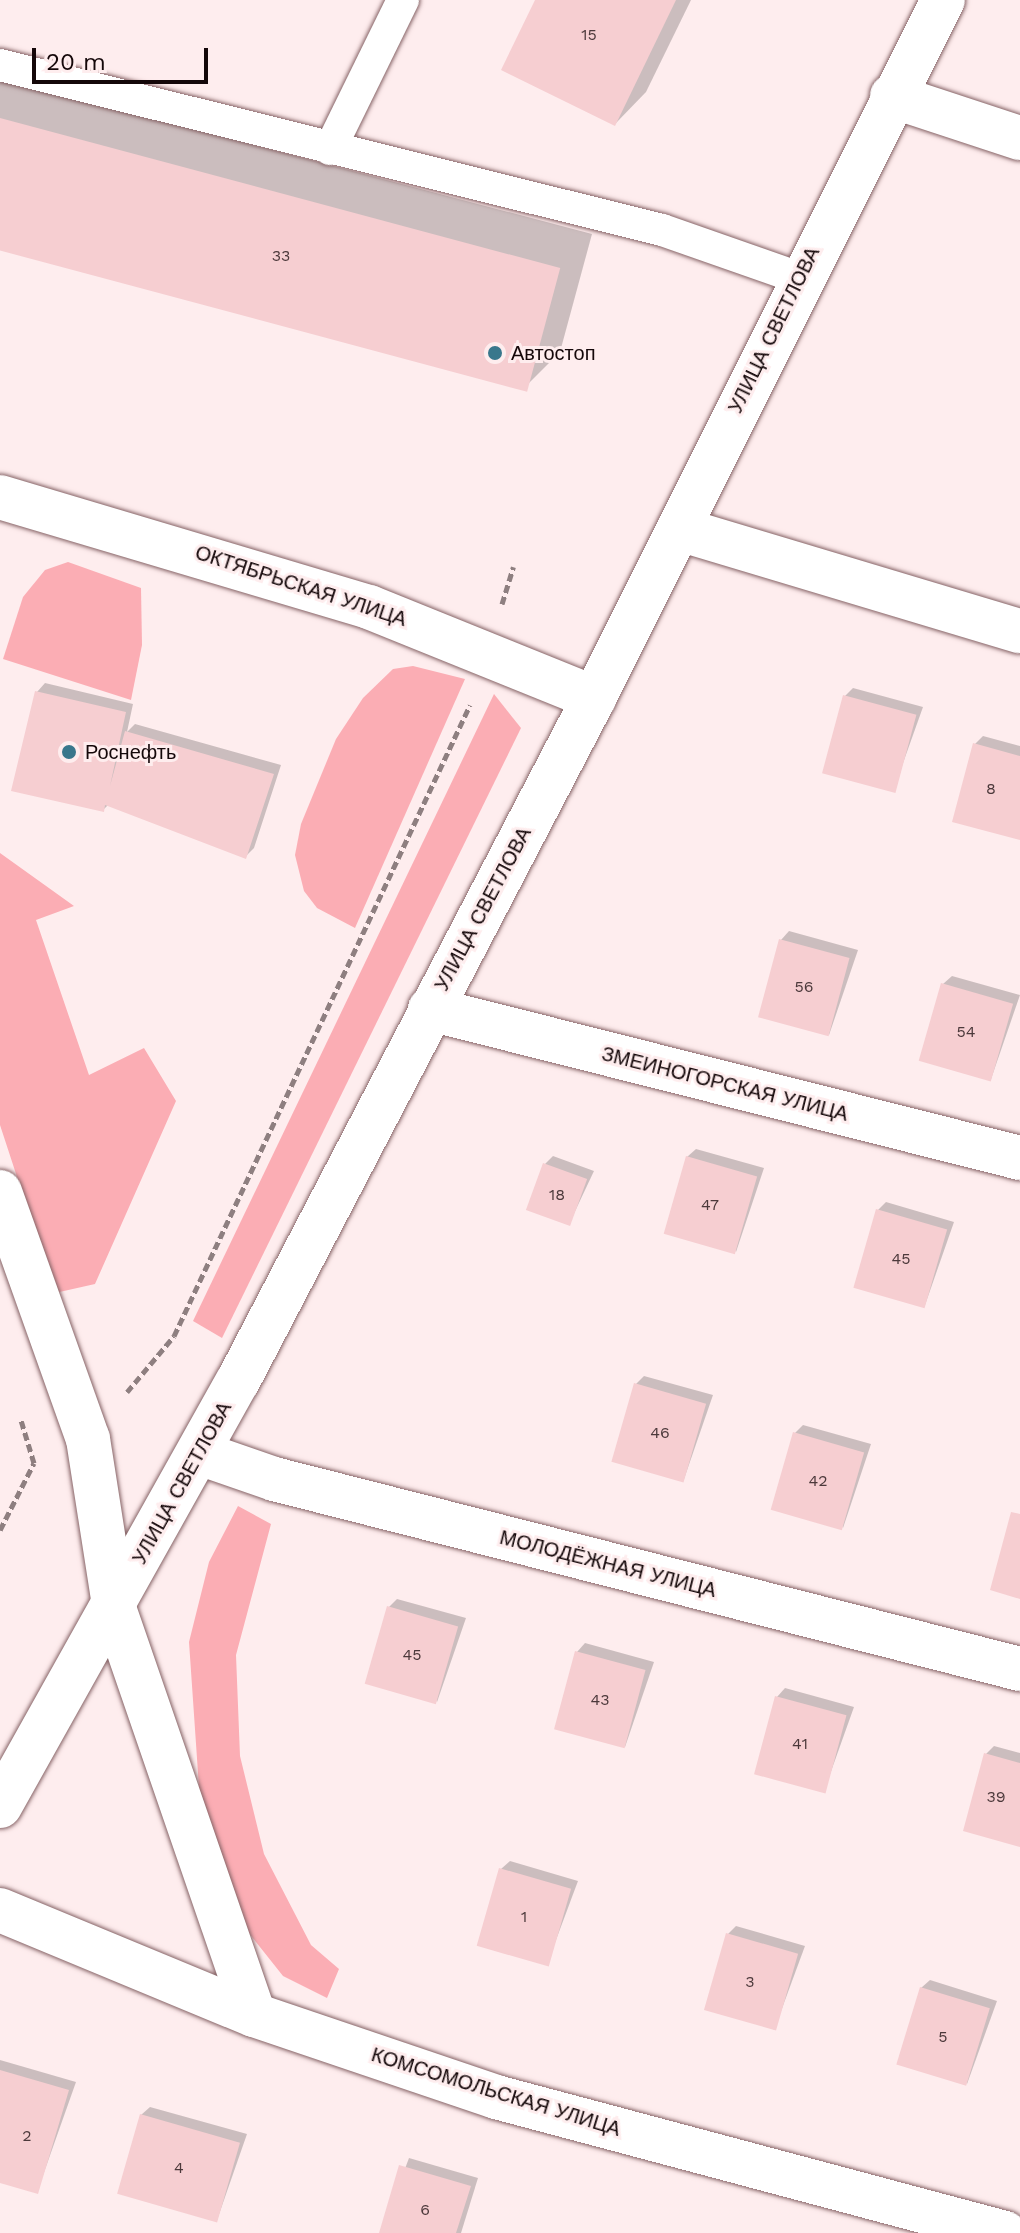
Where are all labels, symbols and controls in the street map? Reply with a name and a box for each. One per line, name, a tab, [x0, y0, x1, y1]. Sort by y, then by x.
house number: 15	[581, 25, 597, 45]
scale bar	[36, 32, 212, 82]
text: 20 m	[46, 48, 106, 76]
street label: УЛИЦА СВЕТЛОВА	[723, 243, 825, 417]
house number: 33	[272, 246, 290, 266]
place label: Автостоп	[511, 341, 595, 365]
marker: Автостоп	[486, 344, 504, 362]
street label: ОКТЯБРЬСКАЯ УЛИЦА	[192, 540, 410, 632]
place label: Роснефть	[85, 740, 176, 764]
marker: Роснефть	[60, 743, 78, 761]
house number: 8	[986, 779, 996, 799]
street label: УЛИЦА СВЕТЛОВА	[430, 823, 536, 995]
house number: 56	[794, 977, 814, 997]
house number: 54	[956, 1022, 976, 1042]
street label: ЗМЕИНОГОРСКАЯ УЛИЦА	[599, 1042, 851, 1126]
house number: 18	[549, 1185, 565, 1205]
house number: 47	[701, 1195, 719, 1215]
house number: 45	[891, 1249, 911, 1269]
street label: УЛИЦА СВЕТЛОВА	[127, 1398, 237, 1568]
house number: 46	[650, 1423, 670, 1443]
house number: 42	[808, 1471, 828, 1491]
street label: МОЛОДЁЖНАЯ УЛИЦА	[497, 1525, 719, 1603]
house number: 45	[402, 1645, 422, 1665]
house number: 43	[590, 1690, 610, 1710]
house number: 41	[792, 1734, 808, 1754]
house number: 39	[986, 1787, 1006, 1807]
house number: 1	[521, 1907, 527, 1927]
house number: 3	[745, 1972, 755, 1992]
house number: 5	[938, 2027, 948, 2047]
street label: КОМСОМОЛЬСКАЯ УЛИЦА	[368, 2043, 624, 2141]
house number: 2	[22, 2126, 32, 2146]
house number: 4	[174, 2158, 184, 2178]
house number: 6	[420, 2200, 430, 2220]

